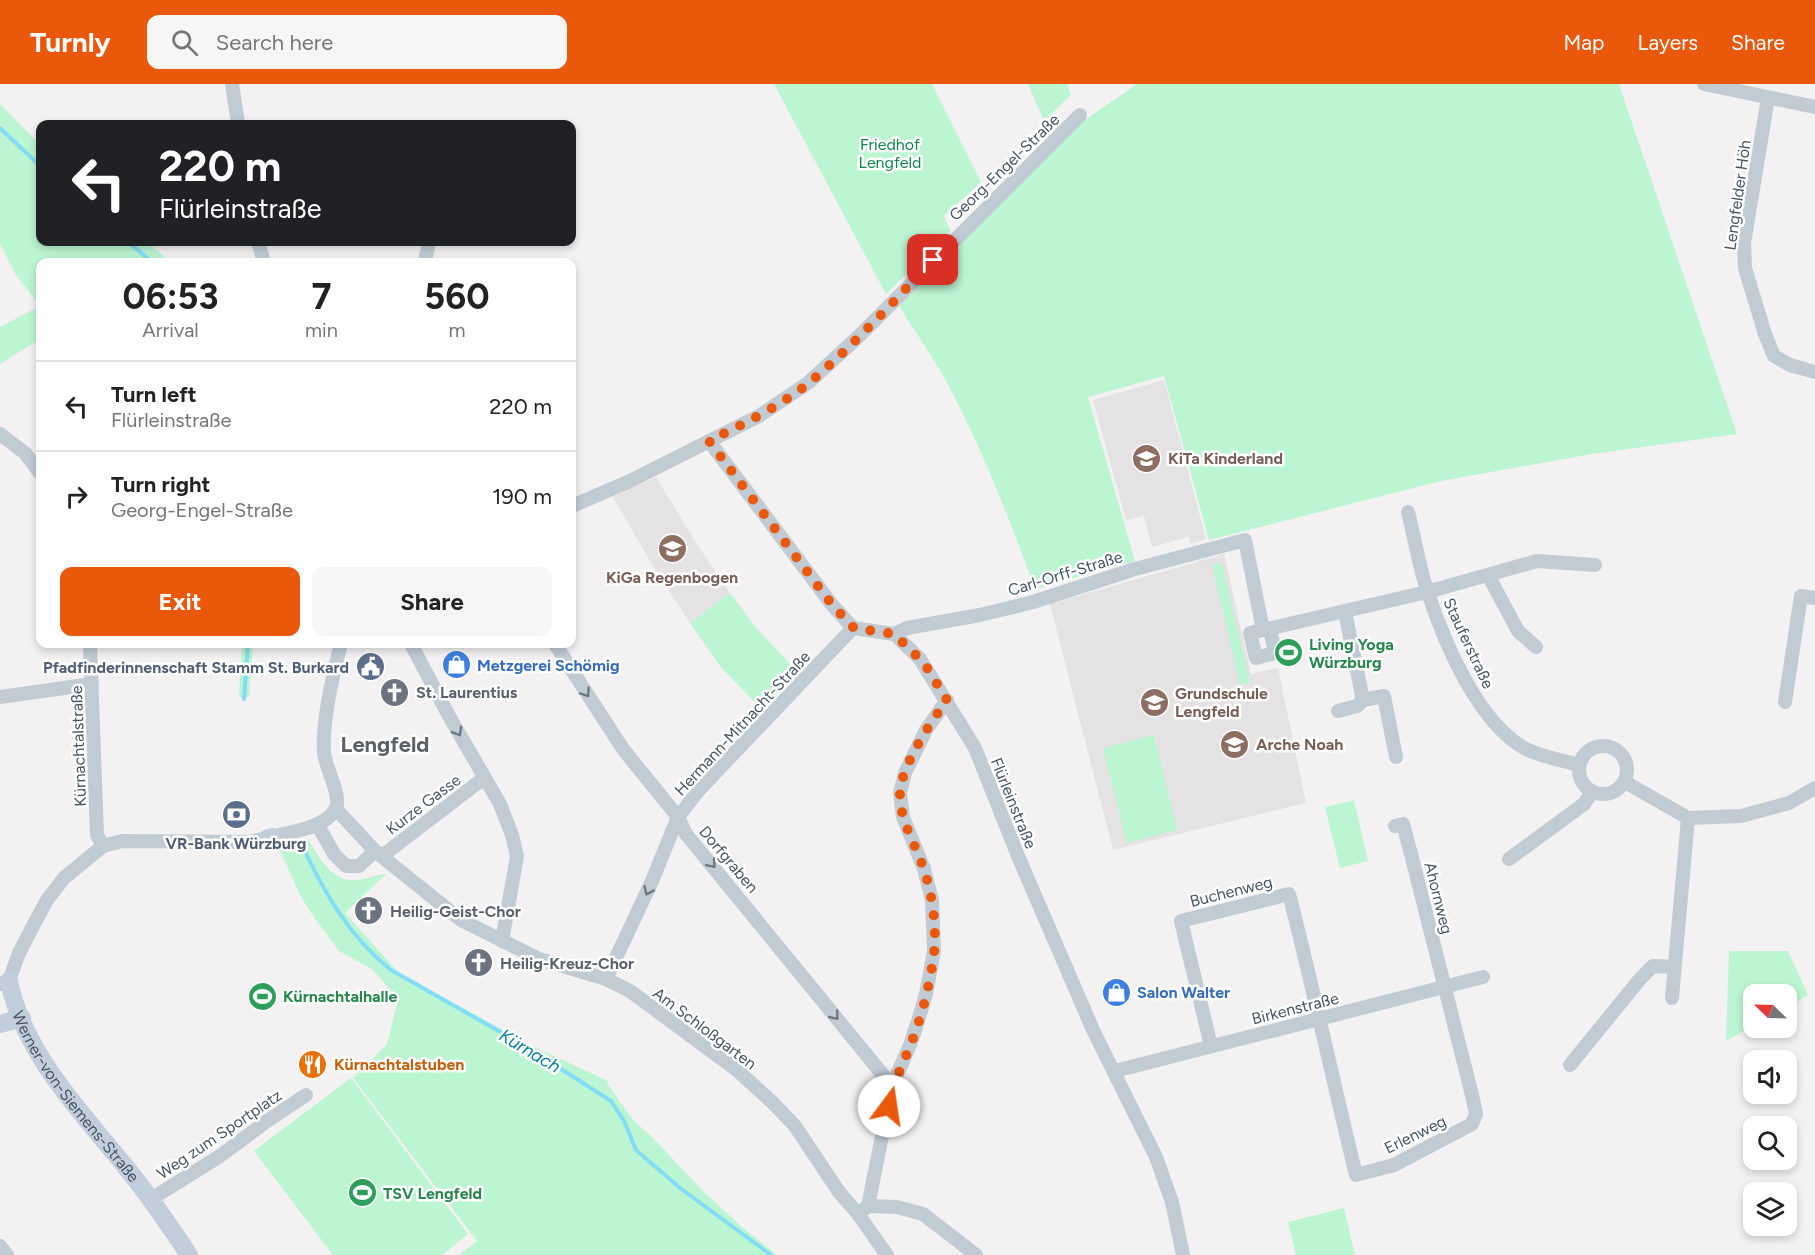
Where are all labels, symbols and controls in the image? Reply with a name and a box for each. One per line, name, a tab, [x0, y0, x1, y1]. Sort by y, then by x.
search box	[147, 15, 567, 69]
text: Turnly	[30, 25, 111, 59]
icon: search	[168, 26, 201, 59]
text: Search here	[216, 29, 333, 56]
text: Map	[1564, 30, 1604, 55]
text: Layers	[1637, 30, 1698, 55]
text: Share	[1731, 30, 1785, 55]
street label: Georg-Engel-Straße	[945, 110, 1063, 225]
park label: Friedhof Lengfeld	[859, 135, 921, 172]
street label: Lengfelder Höh	[1720, 139, 1755, 251]
text: 220 m	[159, 141, 281, 192]
icon: left	[60, 144, 138, 222]
text: Flürleinstraße	[159, 192, 321, 225]
pin	[907, 234, 958, 285]
icon: arrive	[916, 243, 949, 276]
text: 06:53	[123, 275, 219, 318]
text: 7	[311, 275, 331, 318]
text: 560	[424, 275, 489, 318]
text: Arrival	[142, 318, 199, 342]
text: min	[305, 318, 338, 342]
text: m	[448, 318, 465, 342]
text: Turn left	[111, 381, 197, 408]
icon: left	[60, 390, 93, 423]
text: 220 m	[489, 393, 552, 420]
text: Flürleinstraße	[111, 408, 231, 432]
school or university icon: KiTa Kinderland	[1131, 442, 1163, 474]
place label: KiTa Kinderland	[1168, 449, 1283, 468]
text: Turn right	[111, 471, 210, 498]
icon: right	[60, 480, 93, 513]
text: 190 m	[492, 483, 552, 510]
text: Georg-Engel-Straße	[111, 498, 293, 522]
school or university icon: KiGa Regenbogen	[656, 533, 688, 565]
street label: Carl-Orff-Straße	[1006, 547, 1125, 600]
button: Exit	[60, 567, 300, 636]
button: Share	[312, 567, 552, 636]
place label: KiGa Regenbogen	[606, 568, 738, 587]
street label: Stauferstraße	[1439, 595, 1498, 692]
place label: Living Yoga Würzburg	[1309, 635, 1394, 672]
sports icon: Living Yoga Würzburg	[1272, 637, 1304, 669]
street label: Hermann-Mitnacht-Straße	[671, 647, 814, 799]
shop icon: Metzgerei Schömig	[440, 649, 472, 681]
public building icon: Pfadfinderinnenschaft Stamm St. Burkard	[354, 651, 386, 683]
place label: Metzgerei Schömig	[477, 656, 620, 675]
place label: Pfadfinderinnenschaft Stamm St. Burkard	[43, 658, 349, 677]
church icon: St. Laurentius	[379, 676, 411, 708]
place label: St. Laurentius	[416, 683, 518, 702]
place label: Grundschule Lengfeld	[1175, 684, 1268, 721]
street label: Kürnachtalstraße	[67, 685, 90, 807]
one-way arrow	[579, 686, 590, 697]
school or university icon: Grundschule Lengfeld	[1138, 686, 1170, 718]
one-way arrow	[451, 726, 462, 736]
school or university icon: Arche Noah	[1219, 728, 1251, 760]
district label: Lengfeld	[341, 731, 429, 758]
place label: Arche Noah	[1256, 735, 1343, 754]
street label: Flürleinstraße	[987, 755, 1040, 852]
street label: Kurze Gasse	[382, 770, 465, 839]
bank icon: VR-Bank Würzburg	[220, 799, 252, 831]
street label: Dorfgraben	[695, 822, 762, 897]
place label: VR-Bank Würzburg	[166, 834, 306, 853]
one-way arrow	[705, 857, 716, 868]
street label: Ahornweg	[1420, 860, 1457, 936]
street label: Buchenweg	[1188, 872, 1274, 911]
one-way arrow	[643, 884, 655, 895]
church icon: Heilig-Geist-Chor	[353, 895, 385, 927]
place label: Heilig-Geist-Chor	[390, 902, 521, 921]
church icon: Heilig-Kreuz-Chor	[463, 947, 495, 979]
place label: Heilig-Kreuz-Chor	[500, 954, 634, 973]
shop icon: Salon Walter	[1100, 976, 1132, 1008]
sports icon: Kürnachtalhalle	[246, 980, 278, 1012]
street label: Am Schloßgarten	[649, 983, 760, 1073]
place label: Salon Walter	[1137, 983, 1230, 1002]
north arrow	[1743, 984, 1797, 1038]
map controls	[1743, 984, 1797, 1236]
place label: Kürnachtalhalle	[283, 987, 397, 1006]
street label: Birkenstraße	[1250, 988, 1341, 1028]
street label: Werner-von-Siemens-Straße	[8, 1008, 143, 1186]
one-way arrow	[828, 1009, 839, 1020]
water label: Kürnach	[495, 1024, 565, 1078]
restaurant icon: Kürnachtalstuben	[297, 1048, 329, 1080]
button: sound	[1743, 1050, 1797, 1104]
place label: Kürnachtalstuben	[334, 1055, 464, 1074]
position arrow	[857, 1074, 921, 1138]
street label: Weg zum Sportplatz	[153, 1086, 285, 1183]
street label: Erlenweg	[1381, 1111, 1449, 1158]
button: search	[1743, 1116, 1797, 1170]
sports icon: TSV Lengfeld	[346, 1177, 378, 1209]
button: layers	[1743, 1182, 1797, 1236]
place label: TSV Lengfeld	[383, 1184, 482, 1203]

